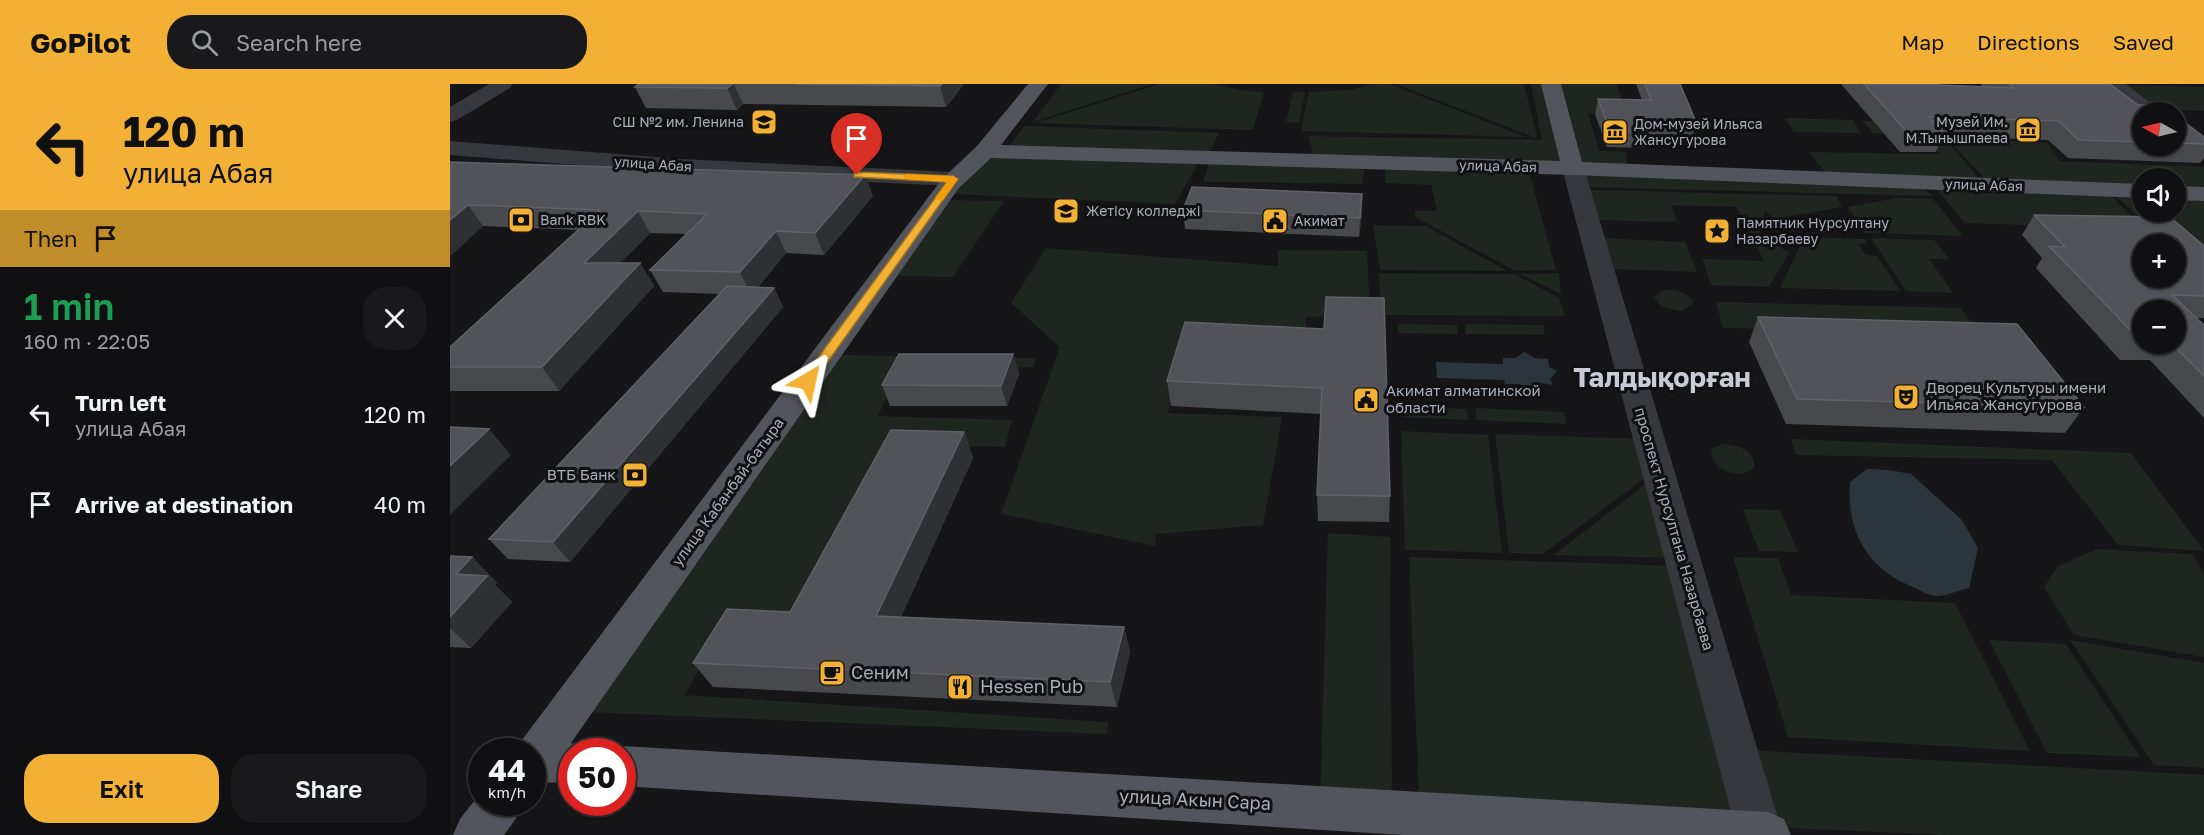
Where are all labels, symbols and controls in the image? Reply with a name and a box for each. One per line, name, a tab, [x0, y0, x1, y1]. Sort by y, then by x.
search box	[167, 15, 587, 69]
text: GoPilot	[30, 26, 131, 59]
icon: search	[188, 26, 221, 59]
text: Search here	[236, 29, 362, 56]
text: Map	[1901, 29, 1944, 55]
text: Directions	[1977, 29, 2080, 55]
text: Saved	[2113, 29, 2174, 55]
north arrow	[2132, 102, 2186, 156]
map controls	[2132, 102, 2186, 354]
text: 120 m	[123, 106, 245, 156]
school or university icon: СШ №2 им. Ленина	[749, 107, 779, 137]
icon: left	[24, 108, 102, 186]
place label: СШ №2 им. Ленина	[612, 113, 744, 130]
pin	[831, 113, 882, 175]
place label: Музей Им. М.Тынышпаева	[1905, 113, 2008, 146]
place label: Дом-музей Ильяса Жансугурова	[1634, 115, 1763, 148]
museum icon: Музей Им. М.Тынышпаева	[2013, 115, 2043, 145]
museum icon: Дом-музей Ильяса Жансугурова	[1600, 117, 1630, 147]
icon: arrive	[840, 122, 873, 155]
street label: улица Абая	[614, 152, 693, 175]
street label: улица Абая	[1459, 156, 1537, 175]
text: улица Абая	[123, 157, 273, 189]
button: sound	[2132, 168, 2186, 222]
street label: улица Абая	[1945, 175, 2023, 194]
school or university icon: Жетісу колледжі	[1051, 196, 1081, 226]
place label: Жетісу колледжі	[1086, 202, 1200, 219]
bank icon: Bank RBK	[506, 205, 536, 235]
public building icon: Акимат	[1260, 206, 1290, 236]
place label: Bank RBK	[540, 211, 606, 228]
place label: Акимат	[1294, 212, 1345, 229]
place label: Памятник Нурсултану Назарбаеву	[1736, 214, 1889, 247]
place icon: Памятник Нурсултану Назарбаеву	[1702, 216, 1732, 246]
icon: arrive	[89, 222, 122, 255]
text: Then	[24, 225, 77, 252]
button: +	[2132, 234, 2186, 288]
text: 1 min	[24, 285, 114, 328]
button: close	[363, 287, 426, 350]
button: −	[2132, 300, 2186, 354]
text: 160 m · 22:05	[24, 329, 150, 353]
position arrow	[776, 349, 840, 413]
district label: Талдықорған	[1573, 361, 1751, 393]
place label: Дворец Культуры имени Ильяса Жансугурова	[1926, 378, 2106, 413]
place label: Акимат алматинской области	[1386, 381, 1541, 416]
theatre icon: Дворец Культуры имени Ильяса Жансугурова	[1891, 382, 1921, 412]
public building icon: Акимат алматинской области	[1351, 385, 1381, 415]
text: Turn left	[75, 389, 166, 416]
icon: left	[24, 398, 57, 431]
text: 120 m	[364, 401, 426, 428]
street label: проспект Нурсултана Назарбаева	[1632, 405, 1718, 652]
street label: улица Кабанбай-батыра	[667, 414, 787, 569]
text: улица Абая	[75, 416, 186, 440]
bank icon: ВТБ Банк	[620, 460, 650, 490]
place label: ВТБ Банк	[547, 465, 616, 483]
icon: arrive	[24, 488, 57, 521]
text: Arrive at destination	[75, 491, 293, 518]
text: 40 m	[374, 491, 426, 518]
cafe icon: Сеним	[817, 658, 847, 688]
place label: Сеним	[851, 661, 909, 683]
restaurant icon: Hessen Pub	[945, 672, 975, 702]
place label: Hessen Pub	[980, 675, 1083, 697]
speed limit sign: 50	[558, 738, 636, 816]
text: 44	[488, 752, 526, 788]
button: Exit	[24, 754, 219, 823]
button: Share	[231, 754, 426, 823]
text: km/h	[488, 783, 526, 801]
street label: улица Акын Сара	[1119, 784, 1271, 814]

